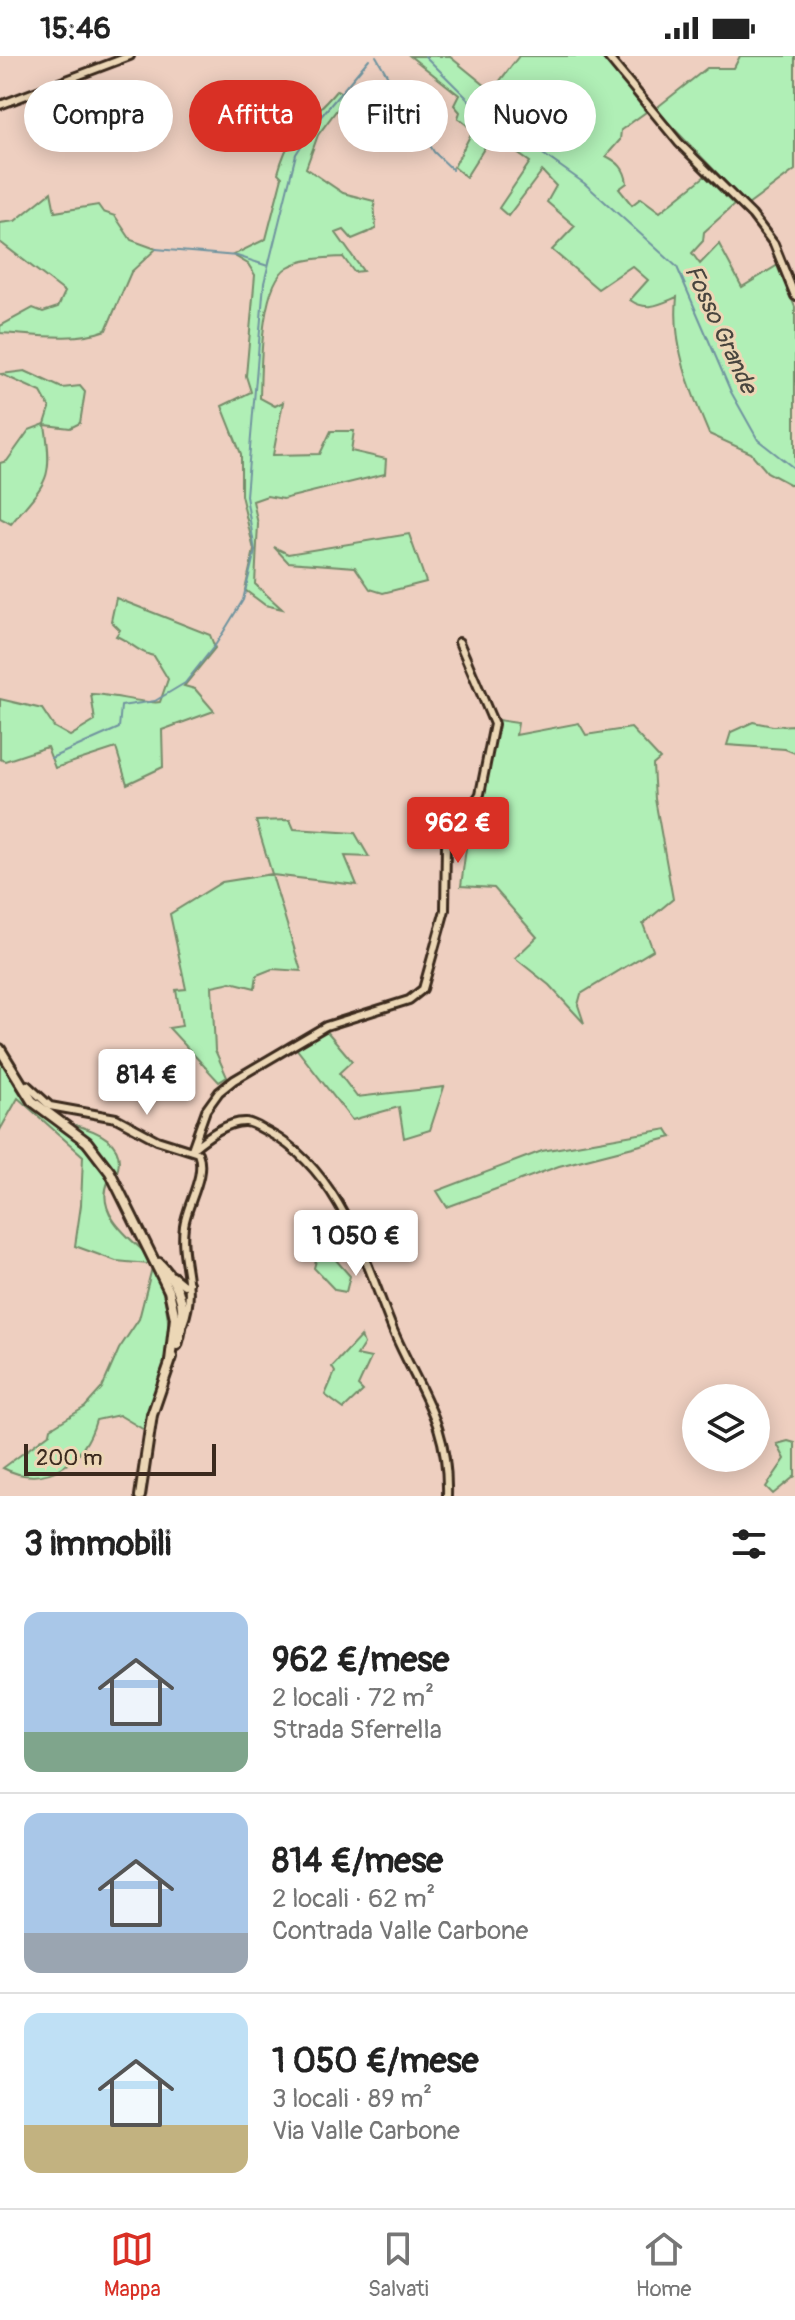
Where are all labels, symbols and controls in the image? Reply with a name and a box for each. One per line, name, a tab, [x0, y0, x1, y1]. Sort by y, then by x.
text: 15:46	[40, 10, 111, 47]
chip: Compra	[24, 80, 173, 152]
chip: Affitta	[189, 80, 322, 152]
chip: Filtri	[338, 80, 448, 152]
chip: Nuovo	[464, 80, 596, 152]
water label: Fosso Grande	[678, 261, 764, 400]
pin: 962 €	[402, 797, 514, 865]
text: 962 €	[425, 807, 491, 839]
pin: 814 €	[91, 1049, 203, 1117]
text: 814 €	[116, 1059, 178, 1091]
pin: 1 050 €	[282, 1210, 430, 1278]
text: 1 050 €	[312, 1220, 400, 1252]
map controls	[682, 1384, 770, 1472]
button: layers	[682, 1384, 770, 1472]
scale bar	[24, 1440, 216, 1476]
text: 200 m	[36, 1444, 103, 1472]
icon: filters	[727, 1522, 771, 1566]
text: 3 immobili	[24, 1523, 171, 1566]
text: 962 €/mese	[272, 1639, 449, 1682]
icon: home	[88, 1644, 184, 1740]
text: 2 locali · 72 m²	[272, 1682, 434, 1714]
text: Strada Sferrella	[272, 1714, 442, 1746]
text: 814 €/mese	[272, 1840, 443, 1883]
icon: home	[88, 1845, 184, 1941]
text: 2 locali · 62 m²	[272, 1883, 435, 1915]
text: Contrada Valle Carbone	[272, 1915, 528, 1947]
text: 1 050 €/mese	[272, 2040, 478, 2083]
icon: home	[88, 2045, 184, 2141]
text: 3 locali · 89 m²	[272, 2083, 432, 2115]
text: Via Valle Carbone	[272, 2115, 460, 2147]
tab: Mappa	[104, 2227, 161, 2303]
tab: Salvati	[368, 2227, 429, 2303]
tab: Home	[636, 2227, 691, 2303]

